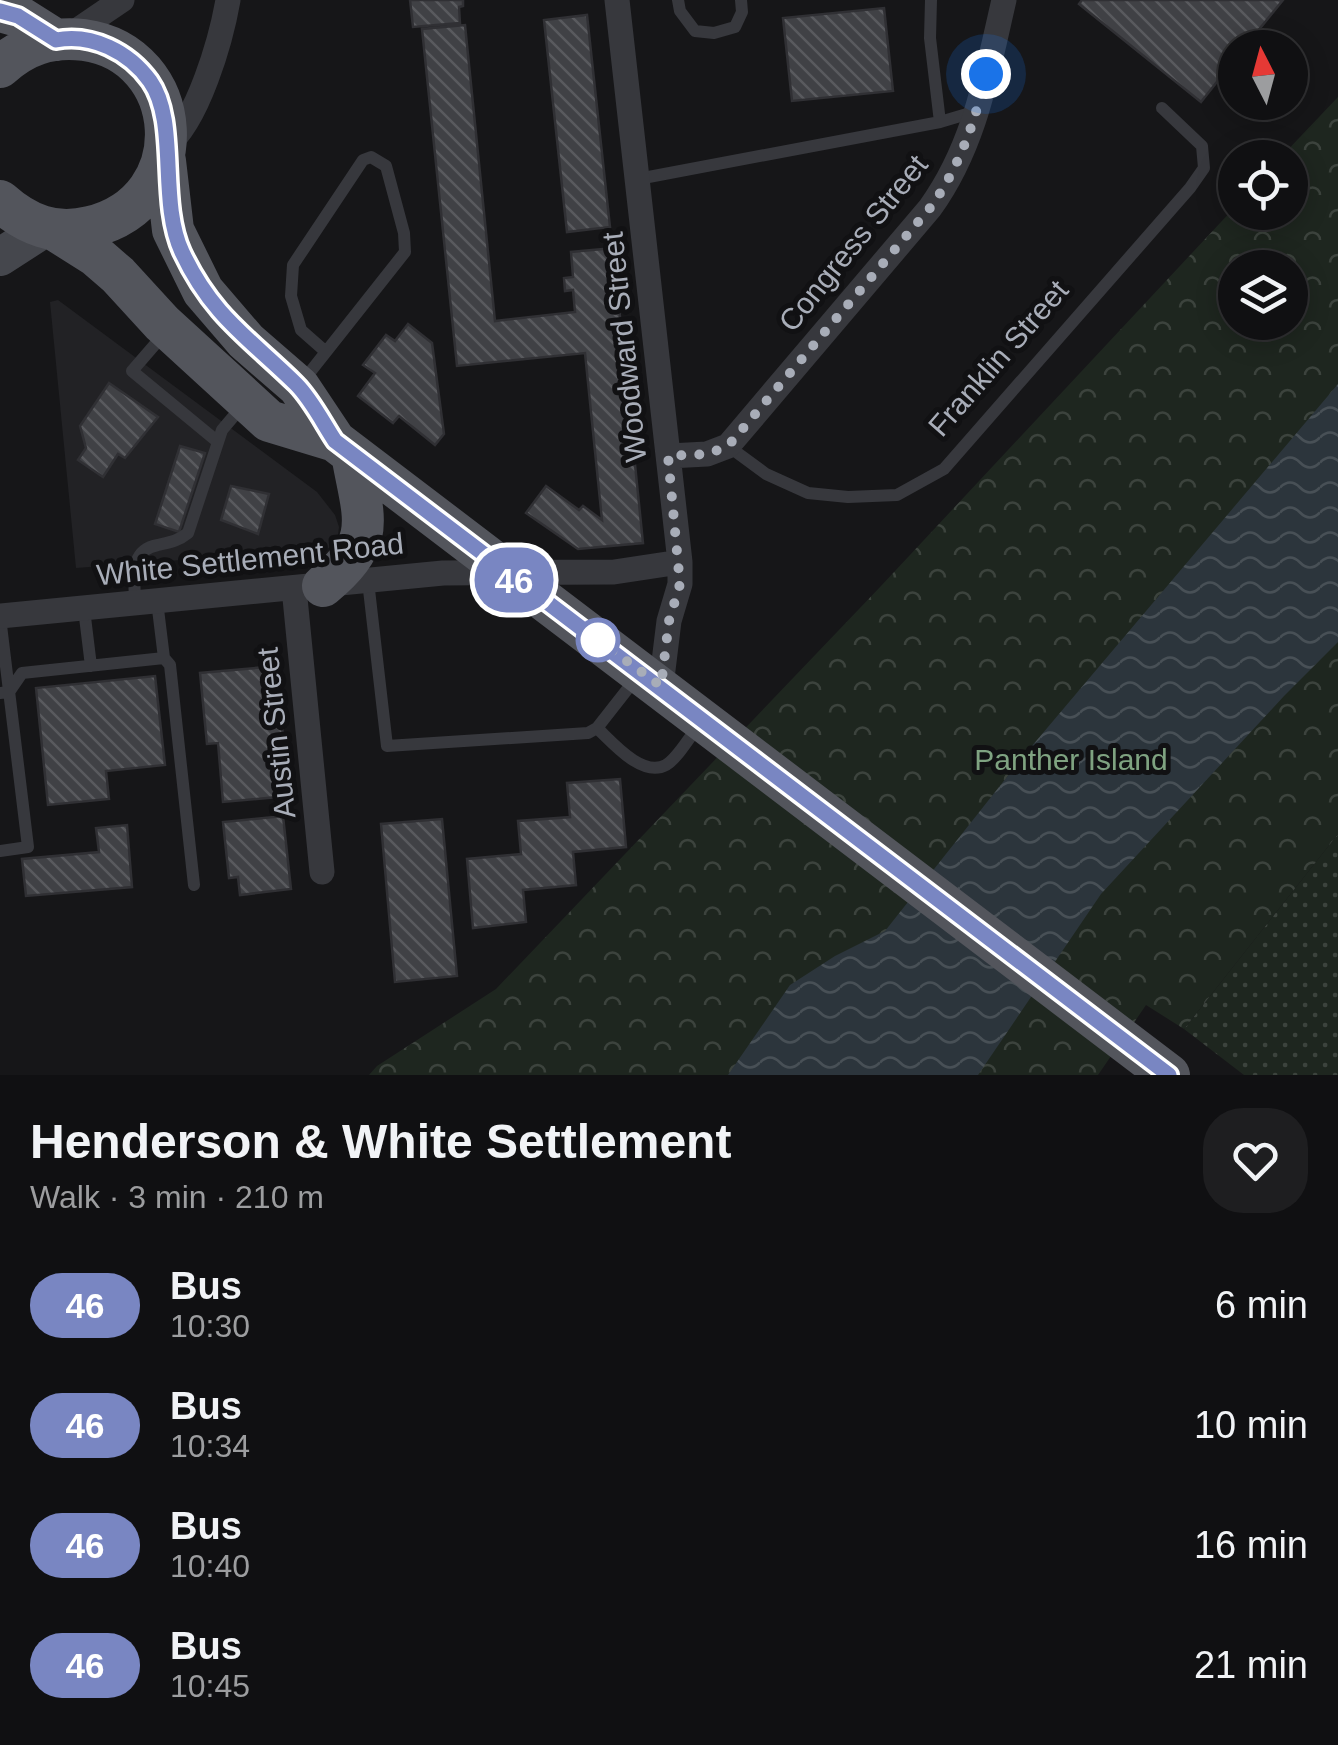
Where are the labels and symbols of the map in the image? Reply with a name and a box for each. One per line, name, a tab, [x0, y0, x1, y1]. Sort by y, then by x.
north arrow	[1218, 30, 1308, 120]
your location	[961, 49, 1011, 99]
street label: Congress Street	[772, 148, 934, 338]
street label: Woodward Street	[595, 230, 652, 464]
street label: Franklin Street	[922, 273, 1075, 442]
street label: White Settlement Road	[95, 526, 405, 592]
line badge: 46	[469, 548, 559, 612]
unlabelled marker	[577, 619, 619, 661]
street label: Austin Street	[251, 645, 301, 820]
park label: Panther Island	[974, 743, 1168, 776]

